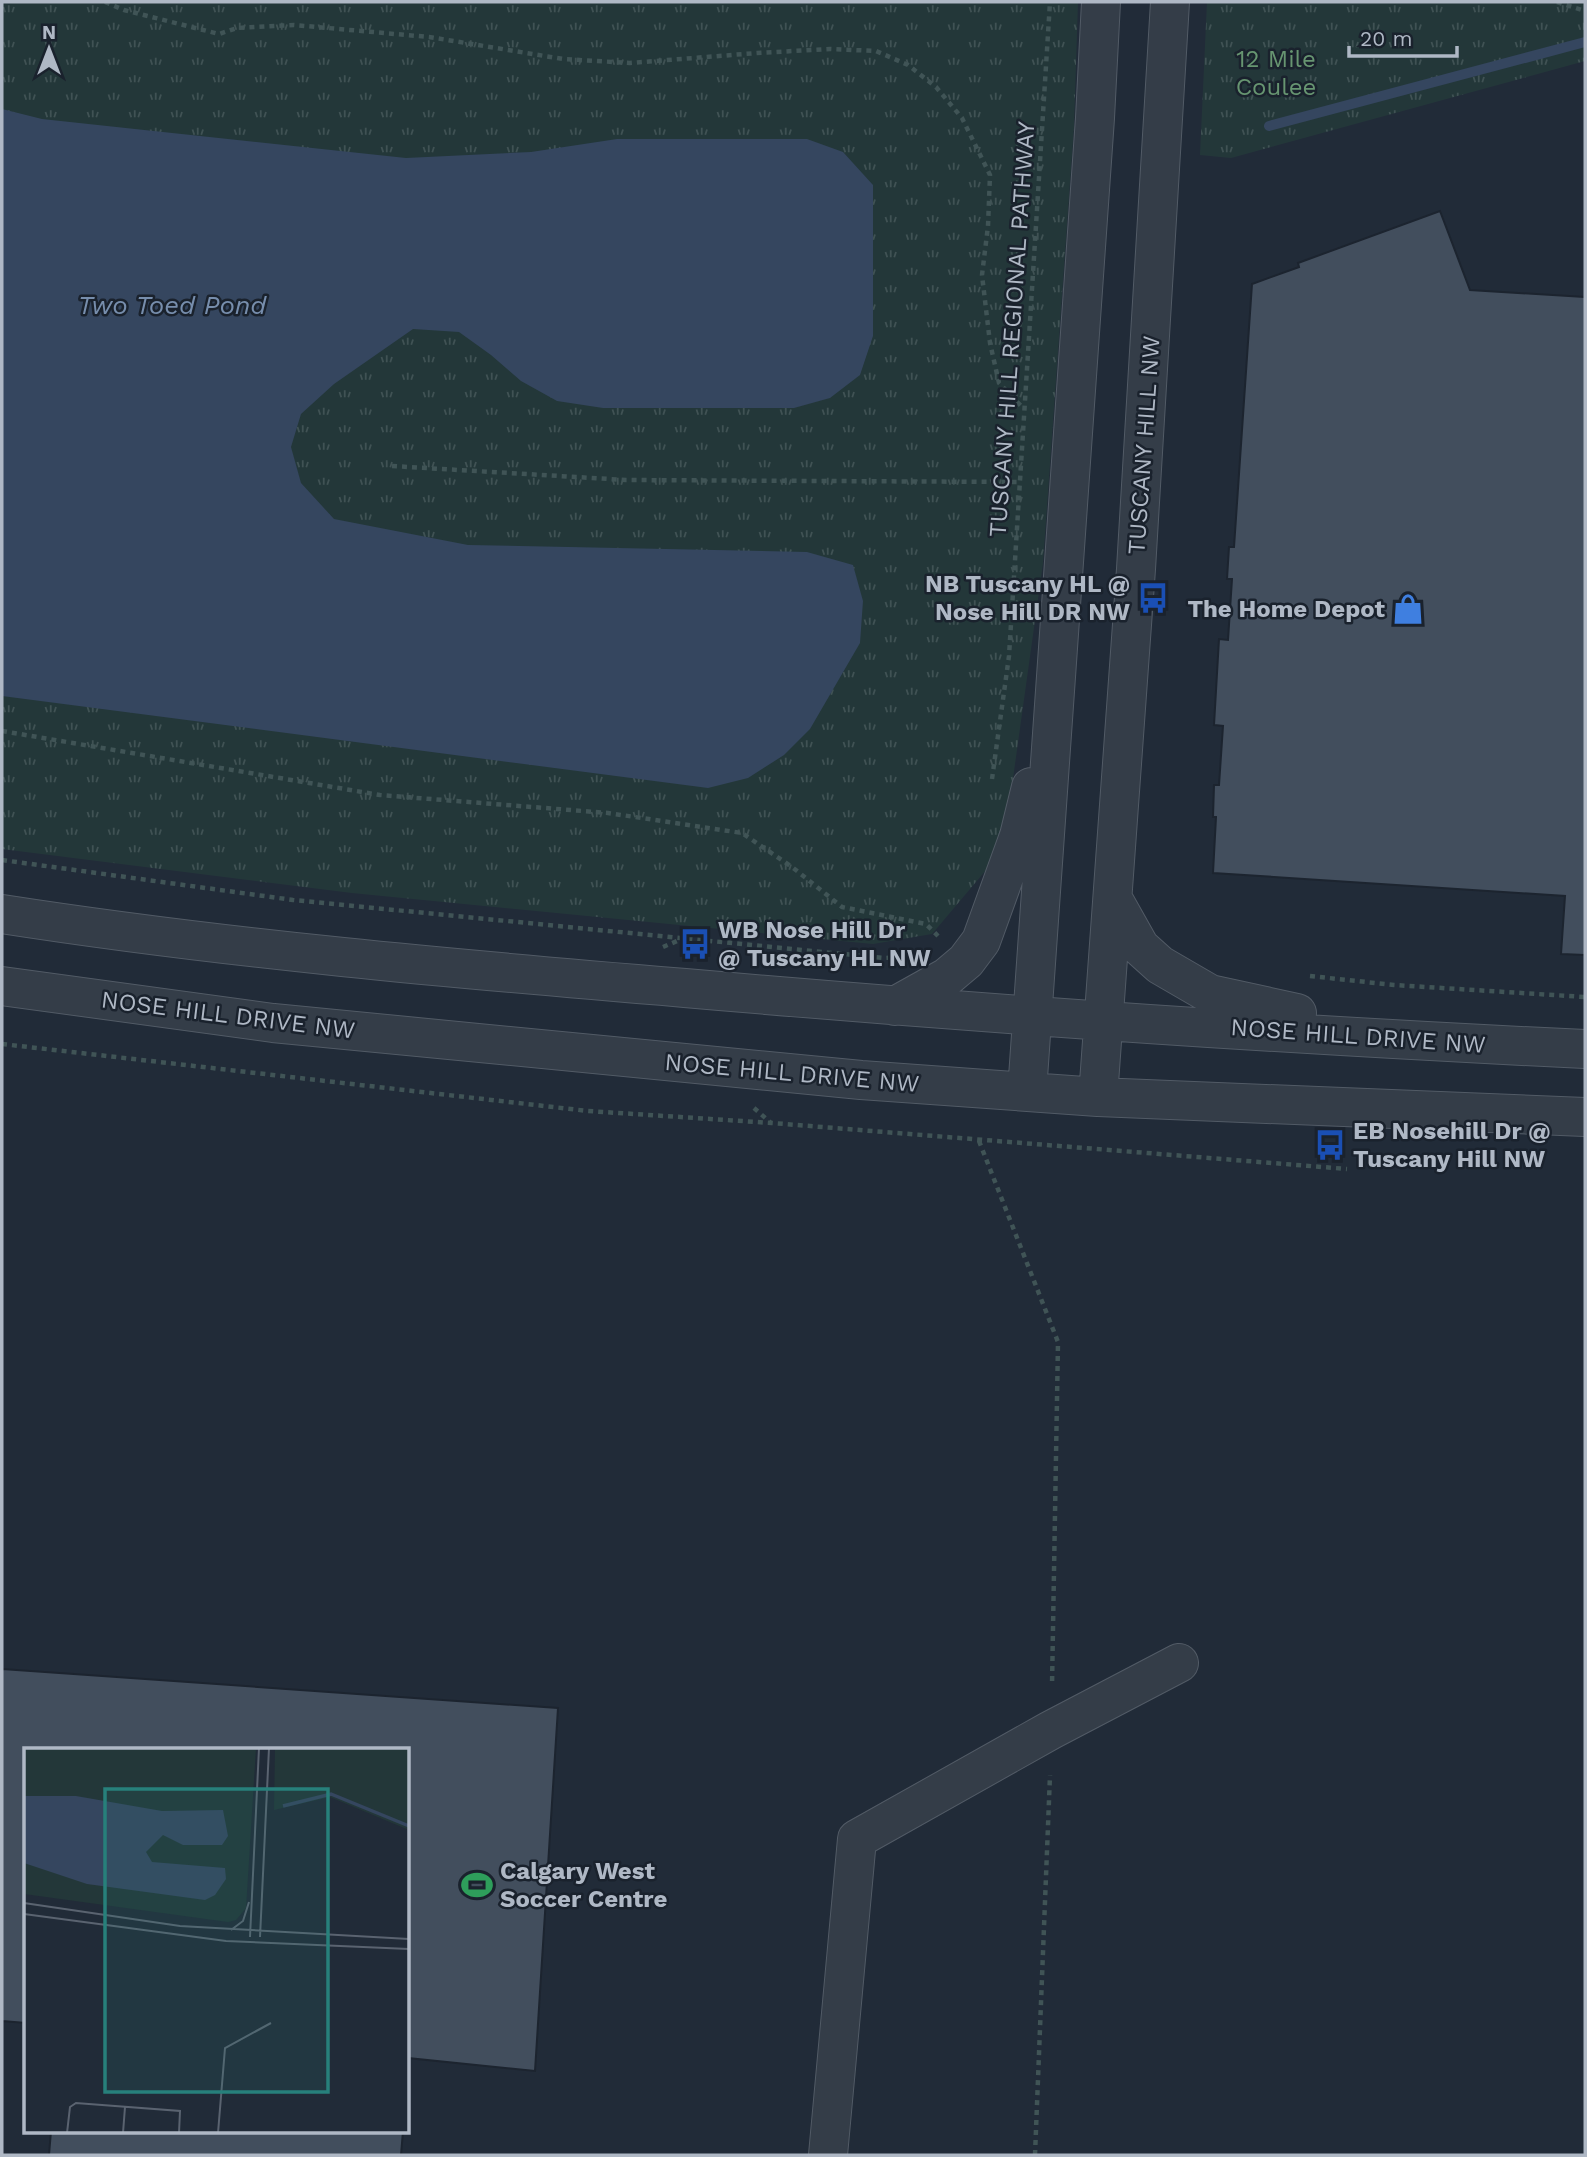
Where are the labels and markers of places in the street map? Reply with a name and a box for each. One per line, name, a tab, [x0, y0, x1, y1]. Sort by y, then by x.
place label: NB Tuscany HL @ Nose Hill DR NW	[925, 570, 1130, 626]
bus stop icon: NB Tuscany HL @ Nose Hill DR NW	[1136, 581, 1170, 615]
shop icon: The Home Depot	[1391, 592, 1425, 626]
place label: The Home Depot	[1187, 595, 1386, 623]
place label: WB Nose Hill Dr @ Tuscany HL NW	[718, 916, 931, 972]
bus stop icon: WB Nose Hill Dr @ Tuscany HL NW	[678, 927, 712, 961]
place label: EB Nosehill Dr @ Tuscany Hill NW	[1353, 1117, 1551, 1173]
bus stop icon: EB Nosehill Dr @ Tuscany Hill NW	[1313, 1128, 1347, 1162]
place label: Calgary West Soccer Centre	[500, 1857, 667, 1913]
sports icon: Calgary West Soccer Centre	[460, 1868, 494, 1902]

